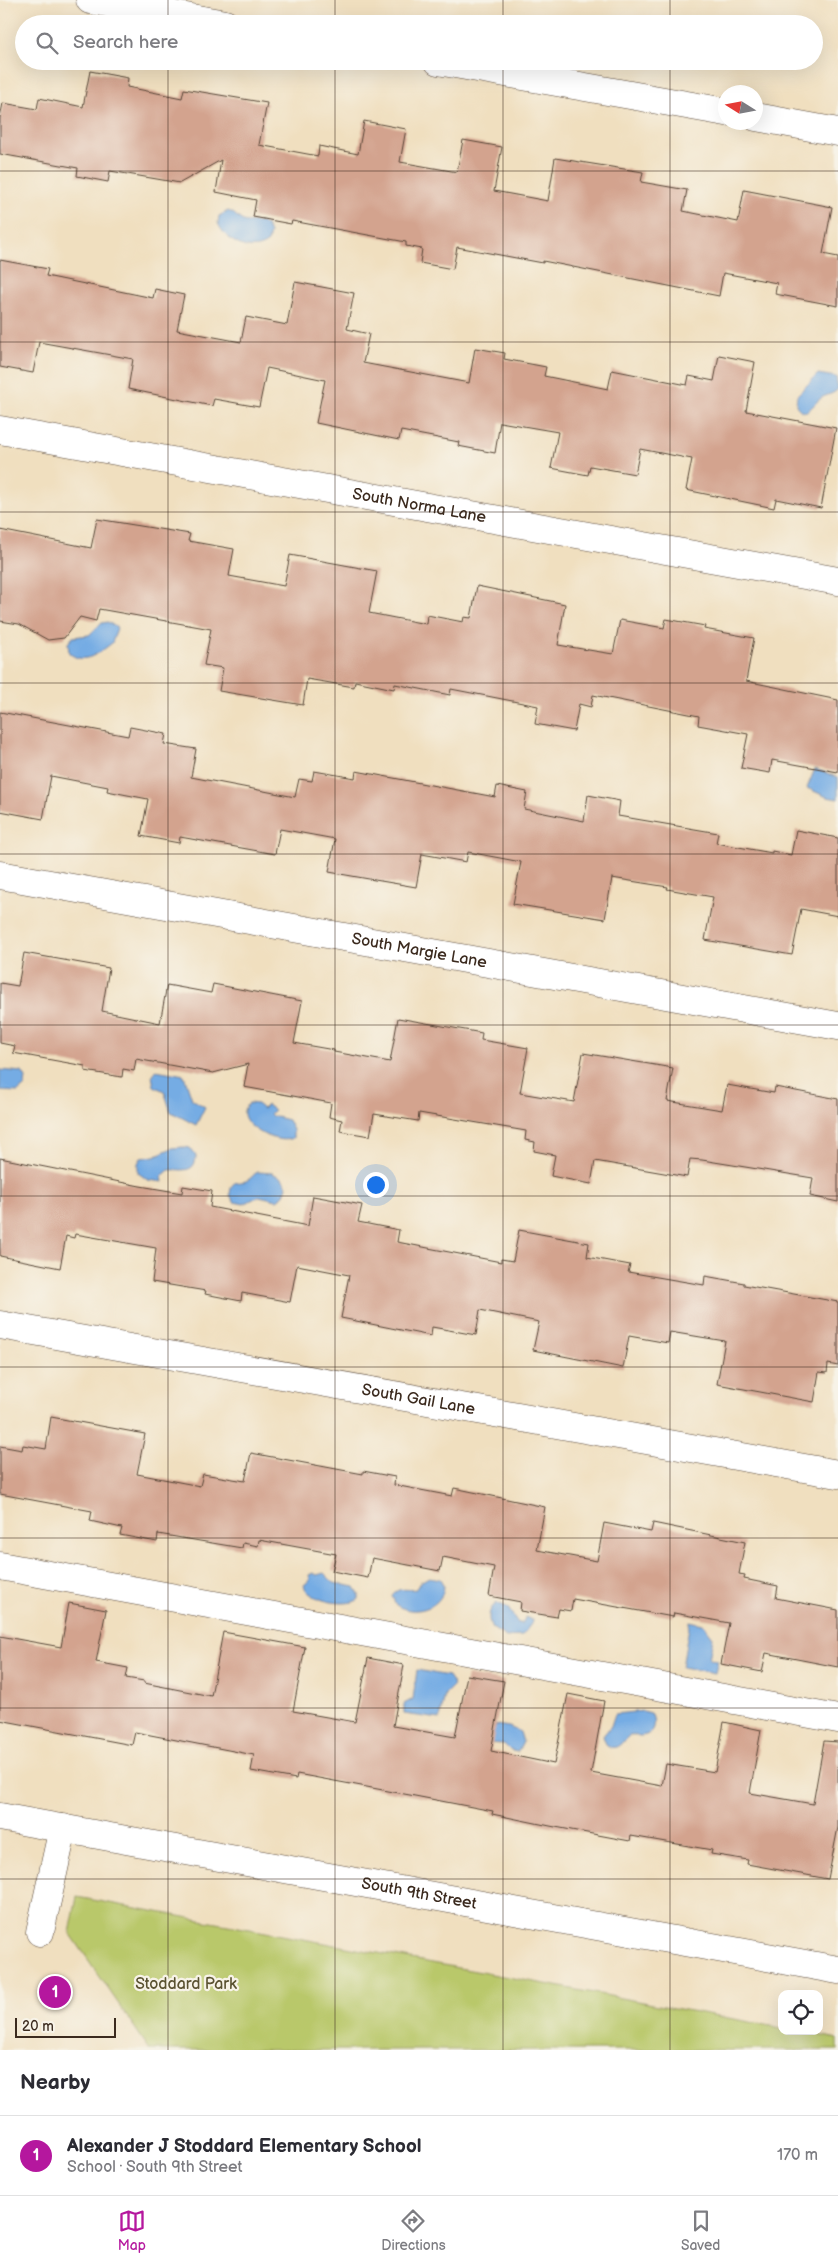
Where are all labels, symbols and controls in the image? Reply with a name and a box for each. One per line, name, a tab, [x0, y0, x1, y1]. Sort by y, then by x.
search box	[15, 15, 823, 70]
icon: search	[33, 29, 61, 57]
text: Search here	[73, 31, 178, 54]
north arrow	[718, 85, 763, 130]
street label: South Norma Lane	[351, 484, 488, 527]
street label: South Margie Lane	[350, 929, 489, 972]
your location	[363, 1172, 389, 1198]
street label: South Gail Lane	[360, 1380, 477, 1419]
street label: South 9th Street	[360, 1874, 478, 1913]
pin: 1	[39, 1973, 71, 2011]
park label: Stoddard Park	[135, 1975, 237, 1994]
map controls	[778, 1990, 823, 2035]
button: locate	[778, 1990, 823, 2035]
scale bar	[15, 2015, 116, 2038]
text: 20 m	[22, 2018, 54, 2035]
text: Nearby	[20, 2070, 90, 2095]
text: Alexander J Stoddard Elementary School	[67, 2135, 422, 2158]
text: 1	[33, 2146, 39, 2165]
text: 170 m	[777, 2146, 818, 2165]
text: School · South 9th Street	[67, 2158, 242, 2177]
tab: Map	[118, 2207, 146, 2254]
tab: Directions	[381, 2207, 446, 2254]
tab: Saved	[681, 2207, 720, 2254]

